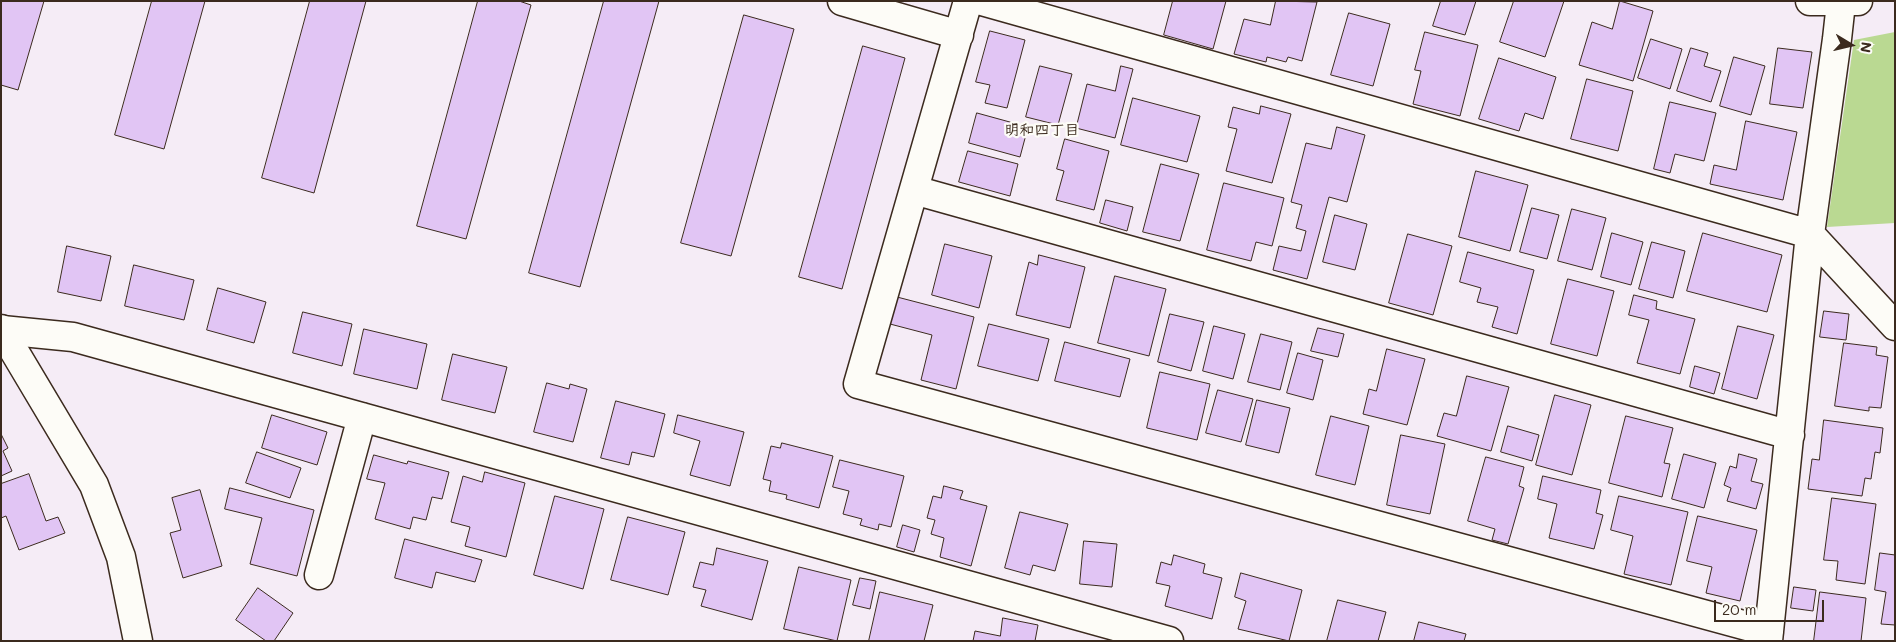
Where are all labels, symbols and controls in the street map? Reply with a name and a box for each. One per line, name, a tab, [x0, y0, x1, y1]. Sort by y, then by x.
north arrow	[1826, 20, 1876, 70]
text: N	[1856, 41, 1877, 54]
district label: 明和四丁目	[1005, 121, 1079, 139]
scale bar	[1716, 590, 1826, 622]
text: 20 m	[1722, 599, 1756, 619]

